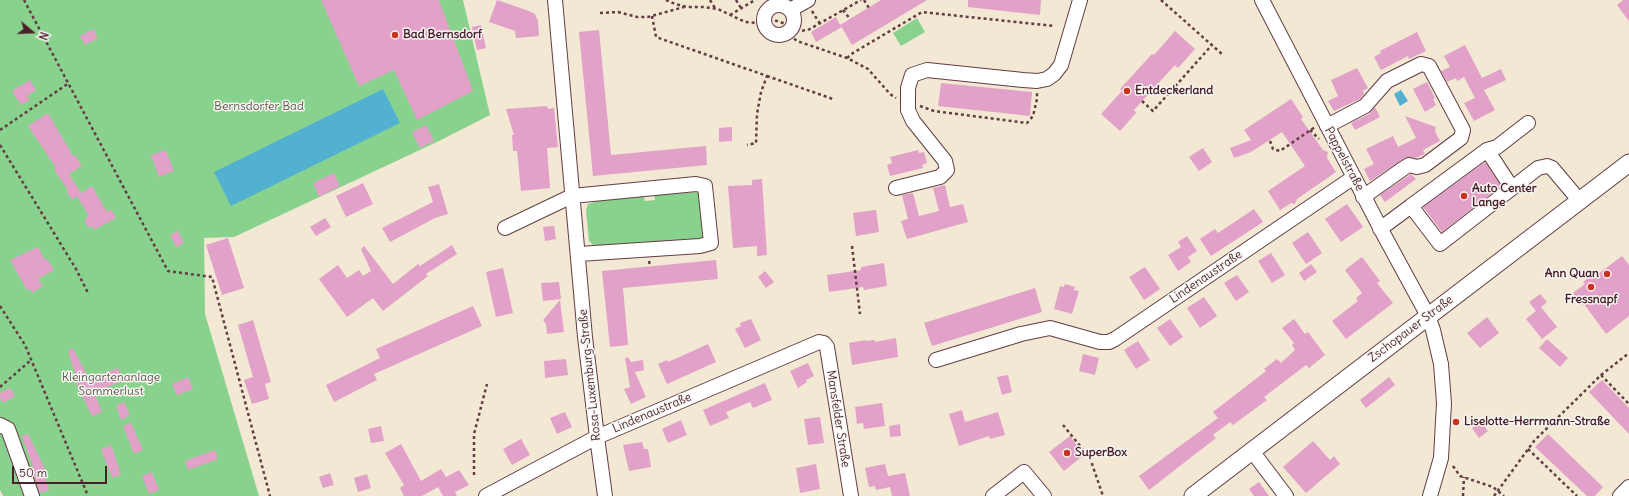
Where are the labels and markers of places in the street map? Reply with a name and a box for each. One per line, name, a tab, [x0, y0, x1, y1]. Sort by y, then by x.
place label: Bad Bernsdorf	[403, 28, 482, 42]
marker: Bad Bernsdorf	[390, 30, 400, 40]
place label: Entdeckerland	[1135, 84, 1213, 98]
marker: Entdeckerland	[1122, 86, 1132, 96]
place label: Auto Center Lange	[1472, 182, 1537, 210]
marker: Auto Center Lange	[1459, 191, 1469, 201]
place label: Ann Quan	[1545, 267, 1599, 281]
marker: Ann Quan	[1602, 269, 1612, 279]
marker: Fressnapf	[1586, 282, 1596, 292]
place label: Fressnapf	[1565, 293, 1617, 307]
place label: Liselotte-Herrmann-Straße	[1464, 415, 1610, 429]
marker: Liselotte-Herrmann-Straße	[1451, 417, 1461, 427]
place label: SuperBox	[1075, 446, 1127, 460]
marker: SuperBox	[1062, 448, 1072, 458]

